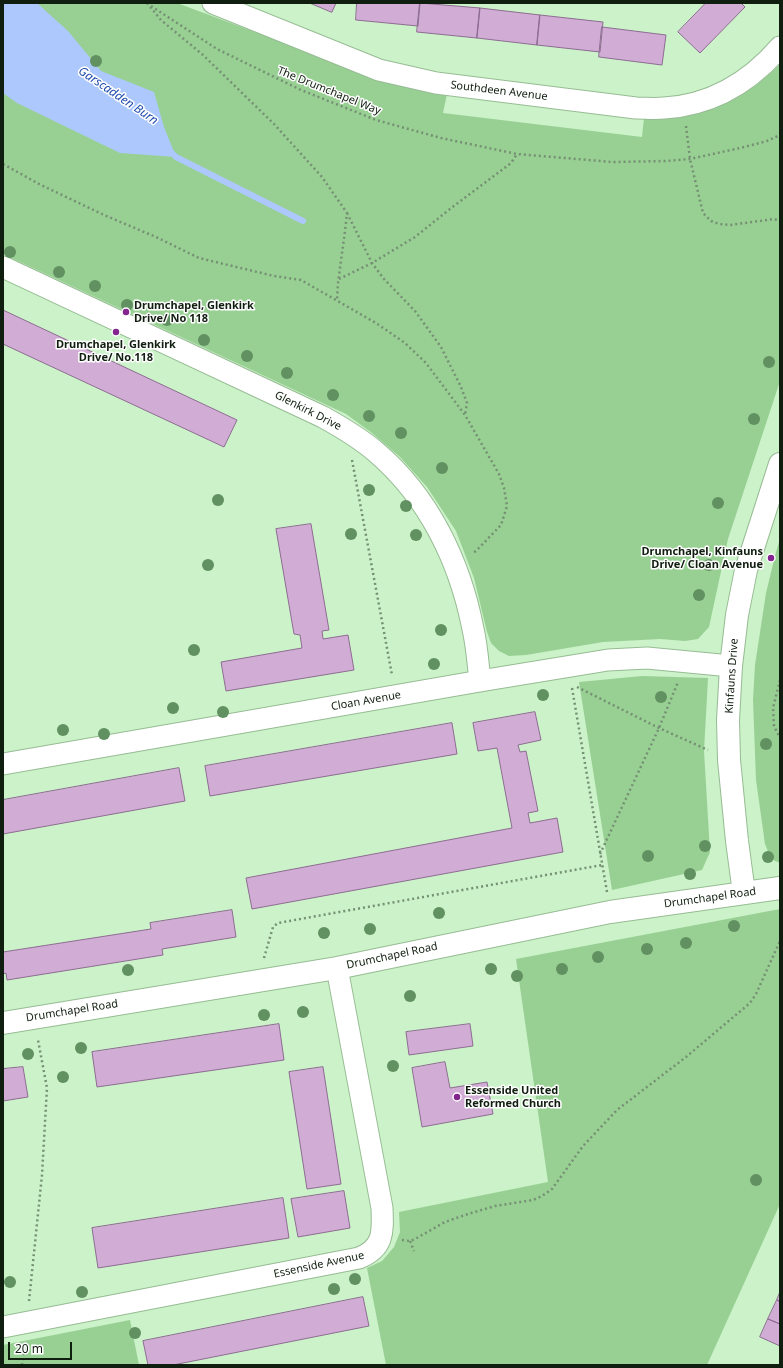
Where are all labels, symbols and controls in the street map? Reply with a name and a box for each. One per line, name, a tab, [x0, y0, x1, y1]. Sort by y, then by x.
water label: Garscadden Burn	[75, 64, 161, 128]
street label: The Drumchapel Way	[275, 64, 383, 118]
street label: Southdeen Avenue	[450, 78, 548, 104]
place label: Drumchapel, Glenkirk Drive/ No 118	[134, 299, 254, 325]
marker: Drumchapel, Glenkirk Drive/ No 118	[121, 307, 131, 317]
marker: Drumchapel, Glenkirk Drive/ No.118	[111, 327, 121, 337]
place label: Drumchapel, Glenkirk Drive/ No.118	[56, 338, 176, 364]
street label: Glenkirk Drive	[272, 389, 344, 433]
place label: Drumchapel, Kinfauns Drive/ Cloan Avenue	[642, 545, 763, 571]
marker: Drumchapel, Kinfauns Drive/ Cloan Avenue	[766, 553, 776, 563]
street label: Kinfauns Drive	[723, 638, 741, 714]
street label: Cloan Avenue	[330, 688, 402, 714]
street label: Drumchapel Road	[663, 885, 757, 911]
street label: Drumchapel Road	[345, 940, 439, 972]
street label: Drumchapel Road	[25, 997, 119, 1025]
place label: Essenside United Reformed Church	[465, 1084, 561, 1110]
marker: Essenside United Reformed Church	[452, 1092, 462, 1102]
street label: Essenside Avenue	[273, 1249, 365, 1281]
scale bar	[10, 1334, 74, 1360]
text: 20 m	[15, 1340, 43, 1357]

